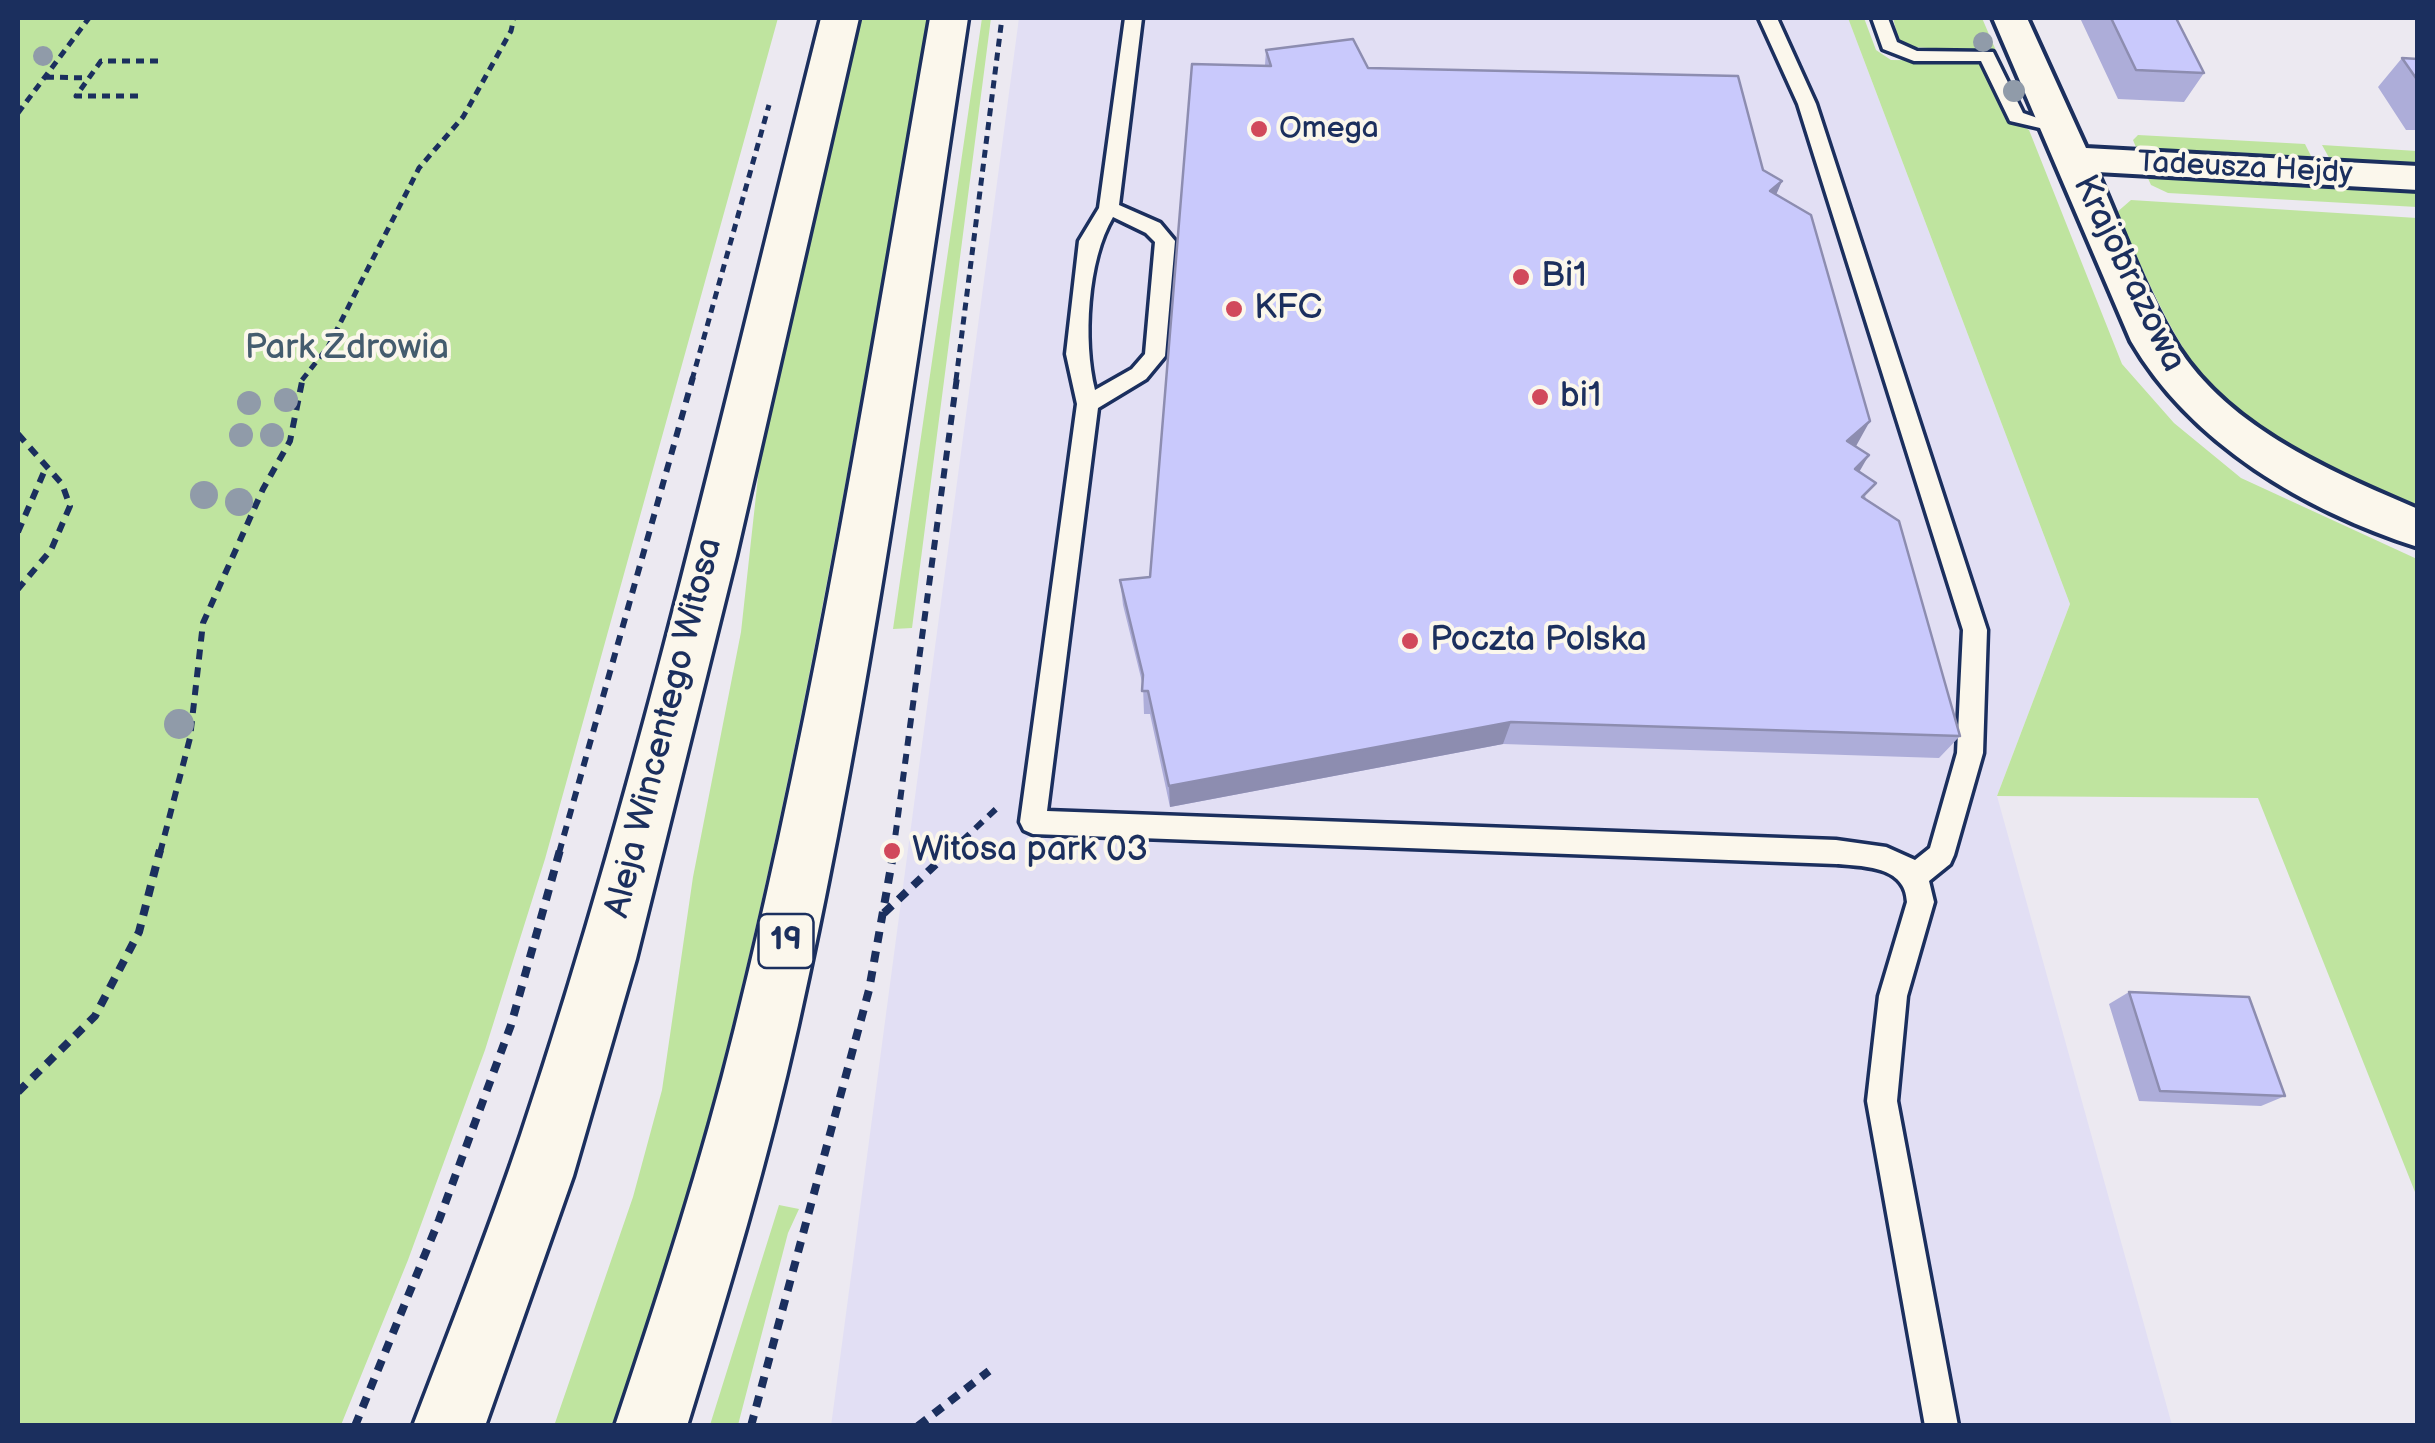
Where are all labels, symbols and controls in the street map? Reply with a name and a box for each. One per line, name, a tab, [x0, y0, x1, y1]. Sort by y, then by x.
place label: Omega	[1279, 111, 1379, 147]
marker: Omega	[1248, 118, 1270, 140]
street label: Tadeusza Hejdy	[2137, 145, 2353, 193]
street label: Krajobrazowa	[2062, 169, 2194, 379]
place label: Bi1	[1541, 256, 1587, 298]
marker: Bi1	[1510, 266, 1532, 288]
place label: KFC	[1254, 288, 1322, 330]
marker: KFC	[1223, 298, 1245, 320]
park label: Park Zdrowia	[245, 328, 449, 370]
place label: bi1	[1560, 376, 1601, 418]
marker: bi1	[1529, 386, 1551, 408]
street label: Aleja Wincentego Witosa	[597, 534, 733, 922]
place label: Poczta Polska	[1430, 620, 1647, 662]
marker: Poczta Polska	[1399, 630, 1421, 652]
place label: Witosa park 03	[912, 830, 1148, 872]
marker: Witosa park 03	[881, 840, 903, 862]
road number: 19	[758, 914, 814, 968]

